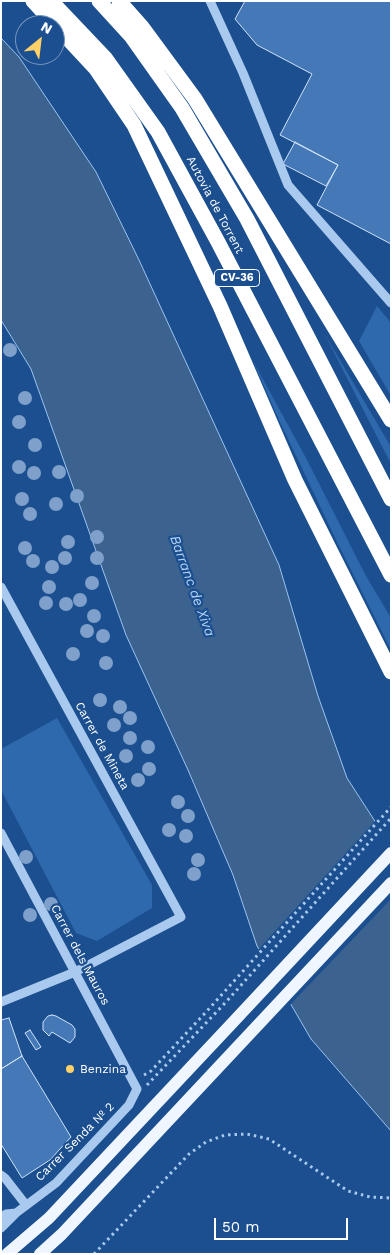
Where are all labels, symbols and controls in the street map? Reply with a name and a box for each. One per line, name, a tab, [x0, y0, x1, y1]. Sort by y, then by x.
north arrow	[15, 15, 65, 65]
text: N	[38, 18, 55, 37]
street label: Autovia de Torrent	[183, 154, 247, 256]
road number: CV-36	[214, 270, 260, 286]
water label: Barranc de Xiva	[166, 533, 218, 639]
street label: Carrer de Mineta	[72, 699, 132, 793]
street label: Carrer dels Mauros	[47, 902, 113, 1008]
place label: Benzina	[80, 1062, 126, 1076]
marker: Benzina	[64, 1063, 76, 1075]
street label: Carrer Senda Nº 2	[33, 1100, 117, 1184]
scale bar	[217, 1208, 351, 1240]
text: 50 m	[222, 1218, 259, 1236]

